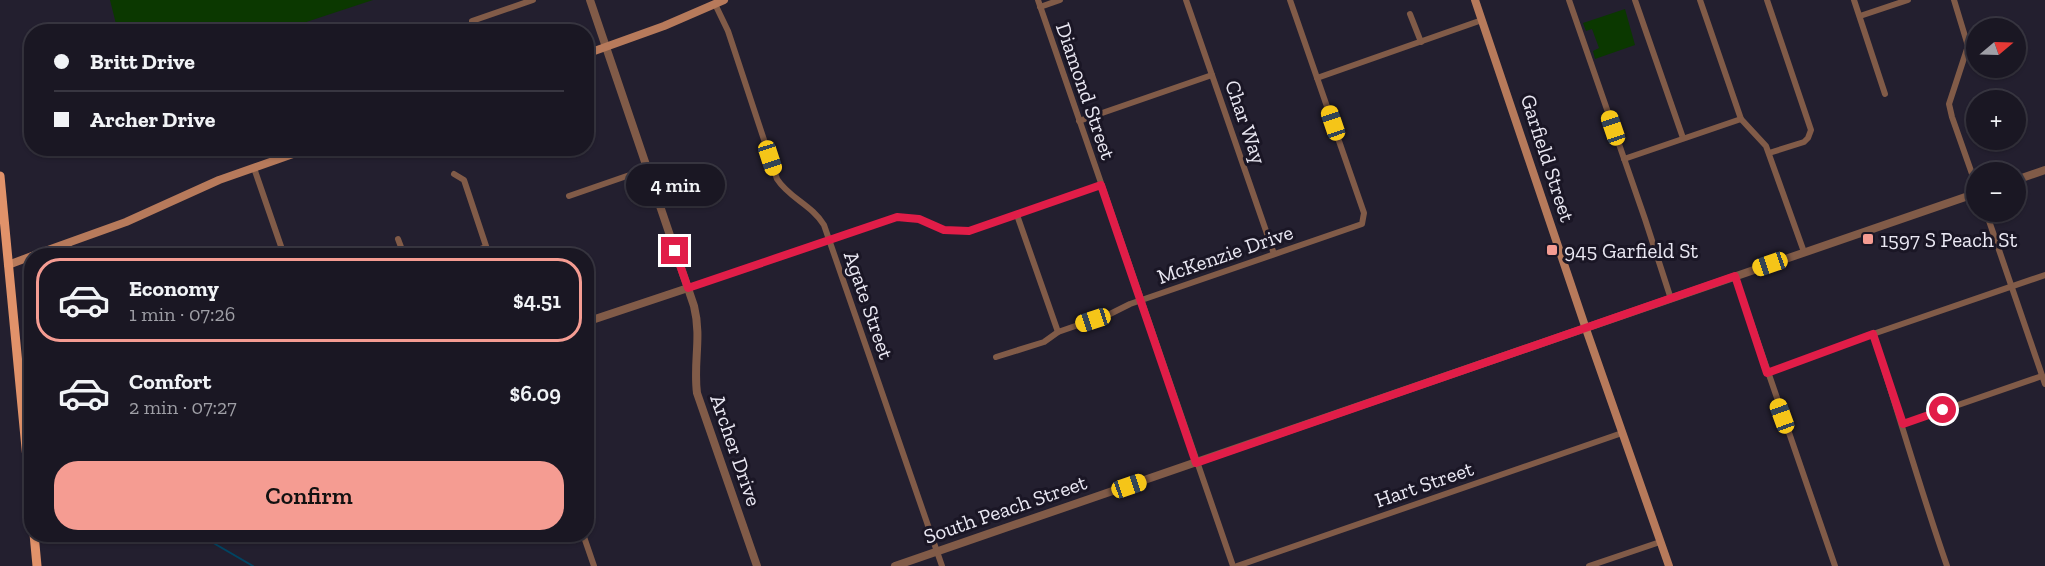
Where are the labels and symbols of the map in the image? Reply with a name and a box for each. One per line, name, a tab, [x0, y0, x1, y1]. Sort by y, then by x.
north arrow	[1966, 18, 2026, 78]
street label: Diamond Street	[1051, 19, 1121, 163]
street label: Char Way	[1220, 77, 1272, 168]
street label: Garfield Street	[1516, 91, 1580, 225]
car	[1319, 103, 1347, 143]
car	[1599, 108, 1627, 148]
car	[756, 138, 784, 178]
callout: 4 min	[626, 164, 724, 206]
street label: McKenzie Drive	[1154, 219, 1296, 289]
place label: 1597 S Peach St	[1880, 227, 2017, 252]
marker: 1597 S Peach St	[1861, 232, 1875, 246]
route end	[661, 237, 688, 264]
place label: 945 Garfield St	[1564, 238, 1698, 263]
marker: 945 Garfield St	[1545, 243, 1559, 257]
street label: Agate Street	[839, 248, 899, 363]
car	[1750, 250, 1790, 278]
car	[1073, 306, 1113, 334]
street label: Archer Drive	[705, 391, 767, 509]
car	[1767, 396, 1797, 436]
route start	[1929, 396, 1956, 423]
street label: Hart Street	[1371, 455, 1477, 513]
street label: South Peach Street	[920, 469, 1090, 549]
car	[1109, 472, 1149, 500]

